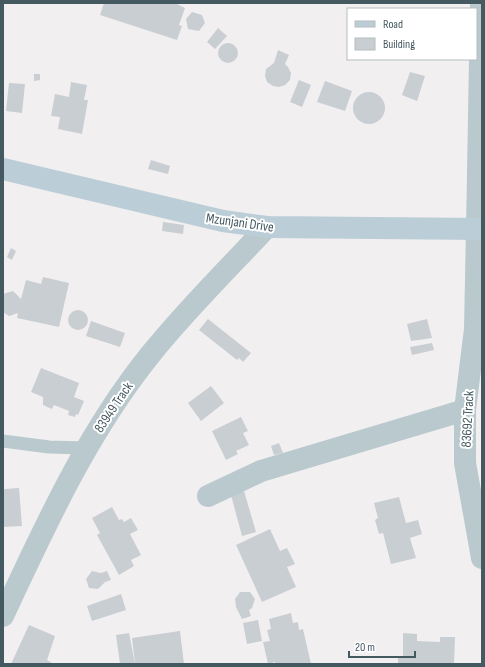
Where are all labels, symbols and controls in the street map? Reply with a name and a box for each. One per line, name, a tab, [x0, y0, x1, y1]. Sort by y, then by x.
legend	[347, 8, 477, 60]
text: Road	[383, 17, 403, 32]
text: Building	[383, 37, 415, 52]
street label: Mzunjani Drive	[205, 209, 275, 236]
street label: 83949 Track	[90, 378, 137, 436]
street label: 83692 Track	[458, 389, 478, 448]
scale bar	[349, 633, 415, 659]
text: 20 m	[355, 640, 375, 655]

